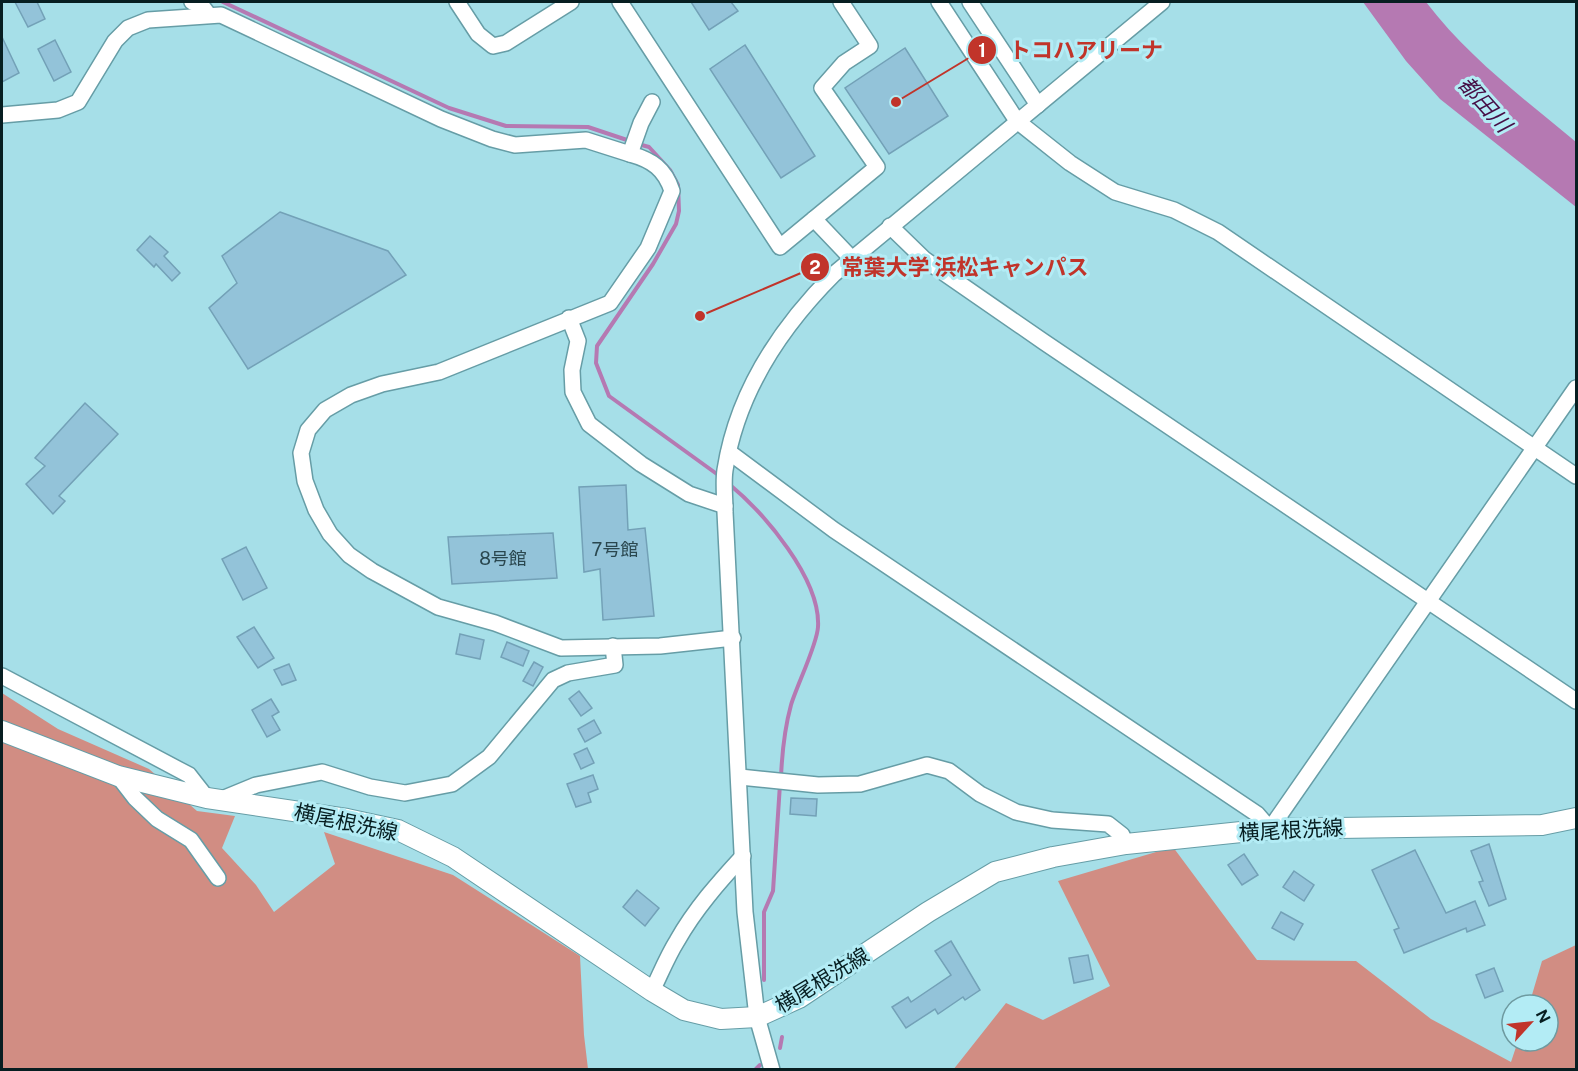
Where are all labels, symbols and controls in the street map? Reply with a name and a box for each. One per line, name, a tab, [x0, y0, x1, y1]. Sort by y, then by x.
callout: トコハアリーナ	[967, 30, 1175, 70]
text: トコハアリーナ	[1009, 37, 1163, 63]
text: 1	[978, 40, 986, 61]
water label: 都田川	[1453, 71, 1518, 139]
callout: 常葉大学 浜松キャンパス	[800, 247, 1101, 287]
text: 常葉大学 浜松キャンパス	[842, 254, 1088, 280]
text: 2	[809, 257, 821, 278]
house number: 7号館	[592, 539, 638, 560]
house number: 8号館	[479, 548, 527, 569]
street label: 横尾根洗線	[292, 799, 400, 845]
street label: 横尾根洗線	[1238, 815, 1344, 845]
street label: 横尾根洗線	[771, 942, 873, 1018]
north arrow	[1500, 993, 1560, 1053]
text: N	[1532, 1007, 1554, 1026]

